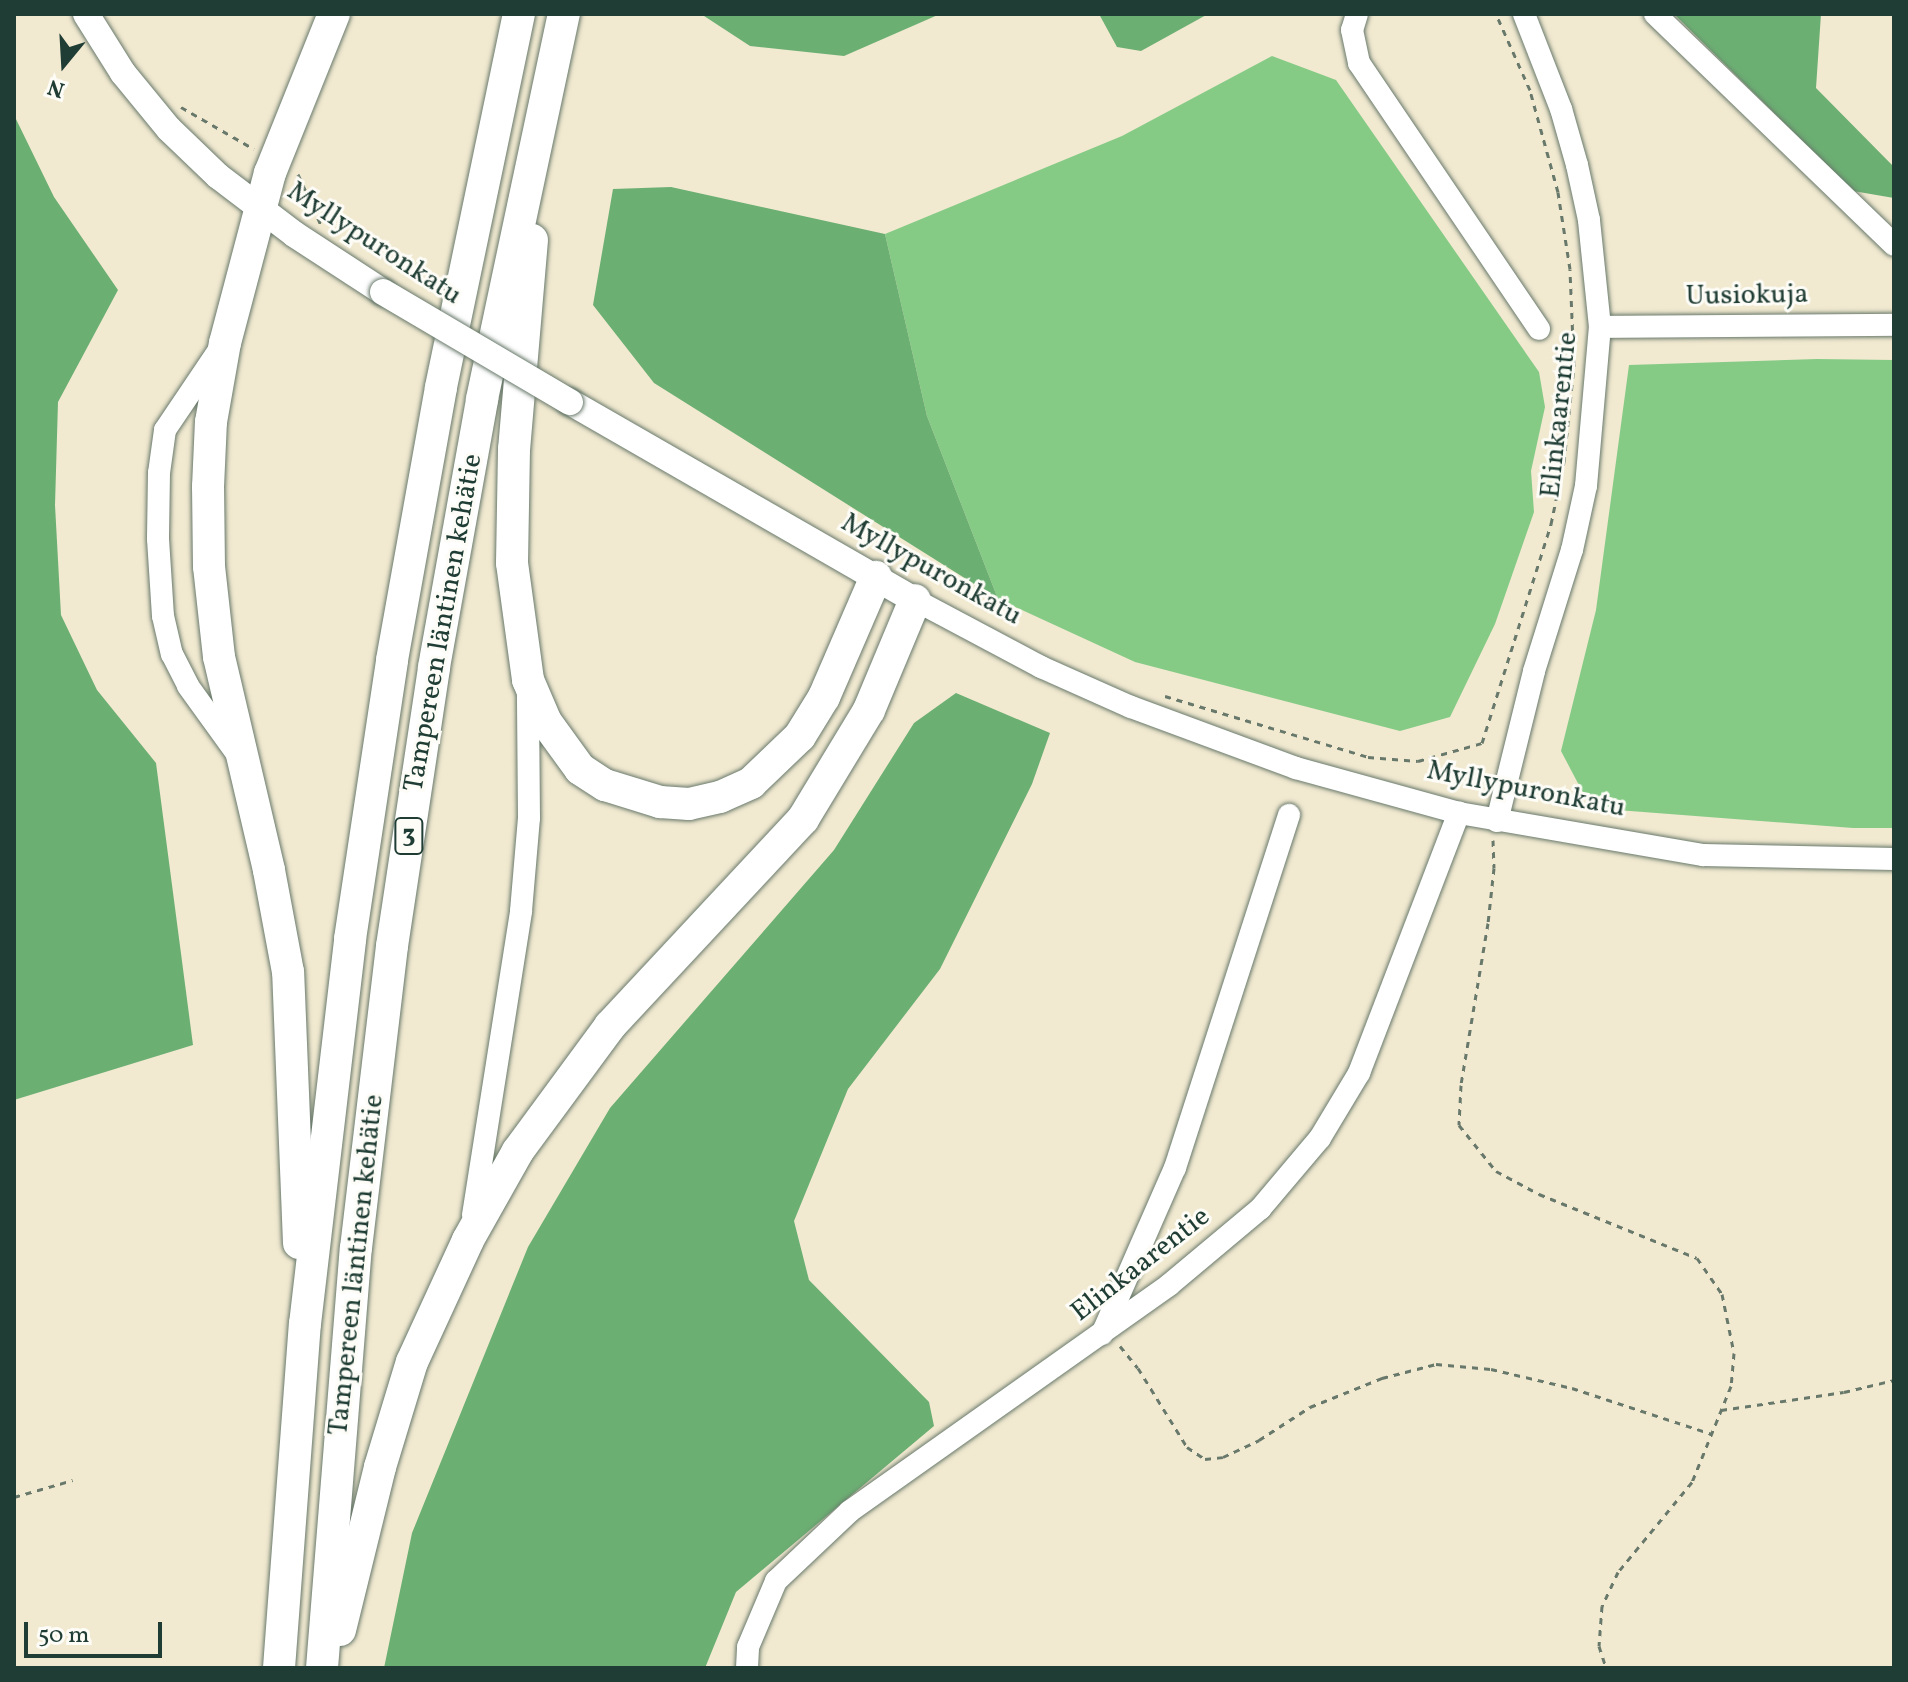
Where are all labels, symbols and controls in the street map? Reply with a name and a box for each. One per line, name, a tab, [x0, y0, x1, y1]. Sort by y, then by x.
north arrow	[24, 24, 104, 104]
text: N	[44, 70, 69, 105]
street label: Myllypuronkatu	[280, 175, 468, 313]
street label: Uusiokuja	[1685, 278, 1809, 314]
street label: Elinkaarentie	[1535, 330, 1585, 500]
street label: Tampereen läntinen kehätie	[398, 451, 490, 795]
street label: Myllypuronkatu	[835, 507, 1027, 633]
street label: Myllypuronkatu	[1424, 754, 1628, 826]
road number: 3	[393, 814, 425, 858]
street label: Tampereen läntinen kehätie	[322, 1093, 392, 1437]
street label: Elinkaarentie	[1065, 1200, 1217, 1330]
scale bar	[28, 1606, 166, 1656]
text: 50 m	[38, 1619, 90, 1653]

